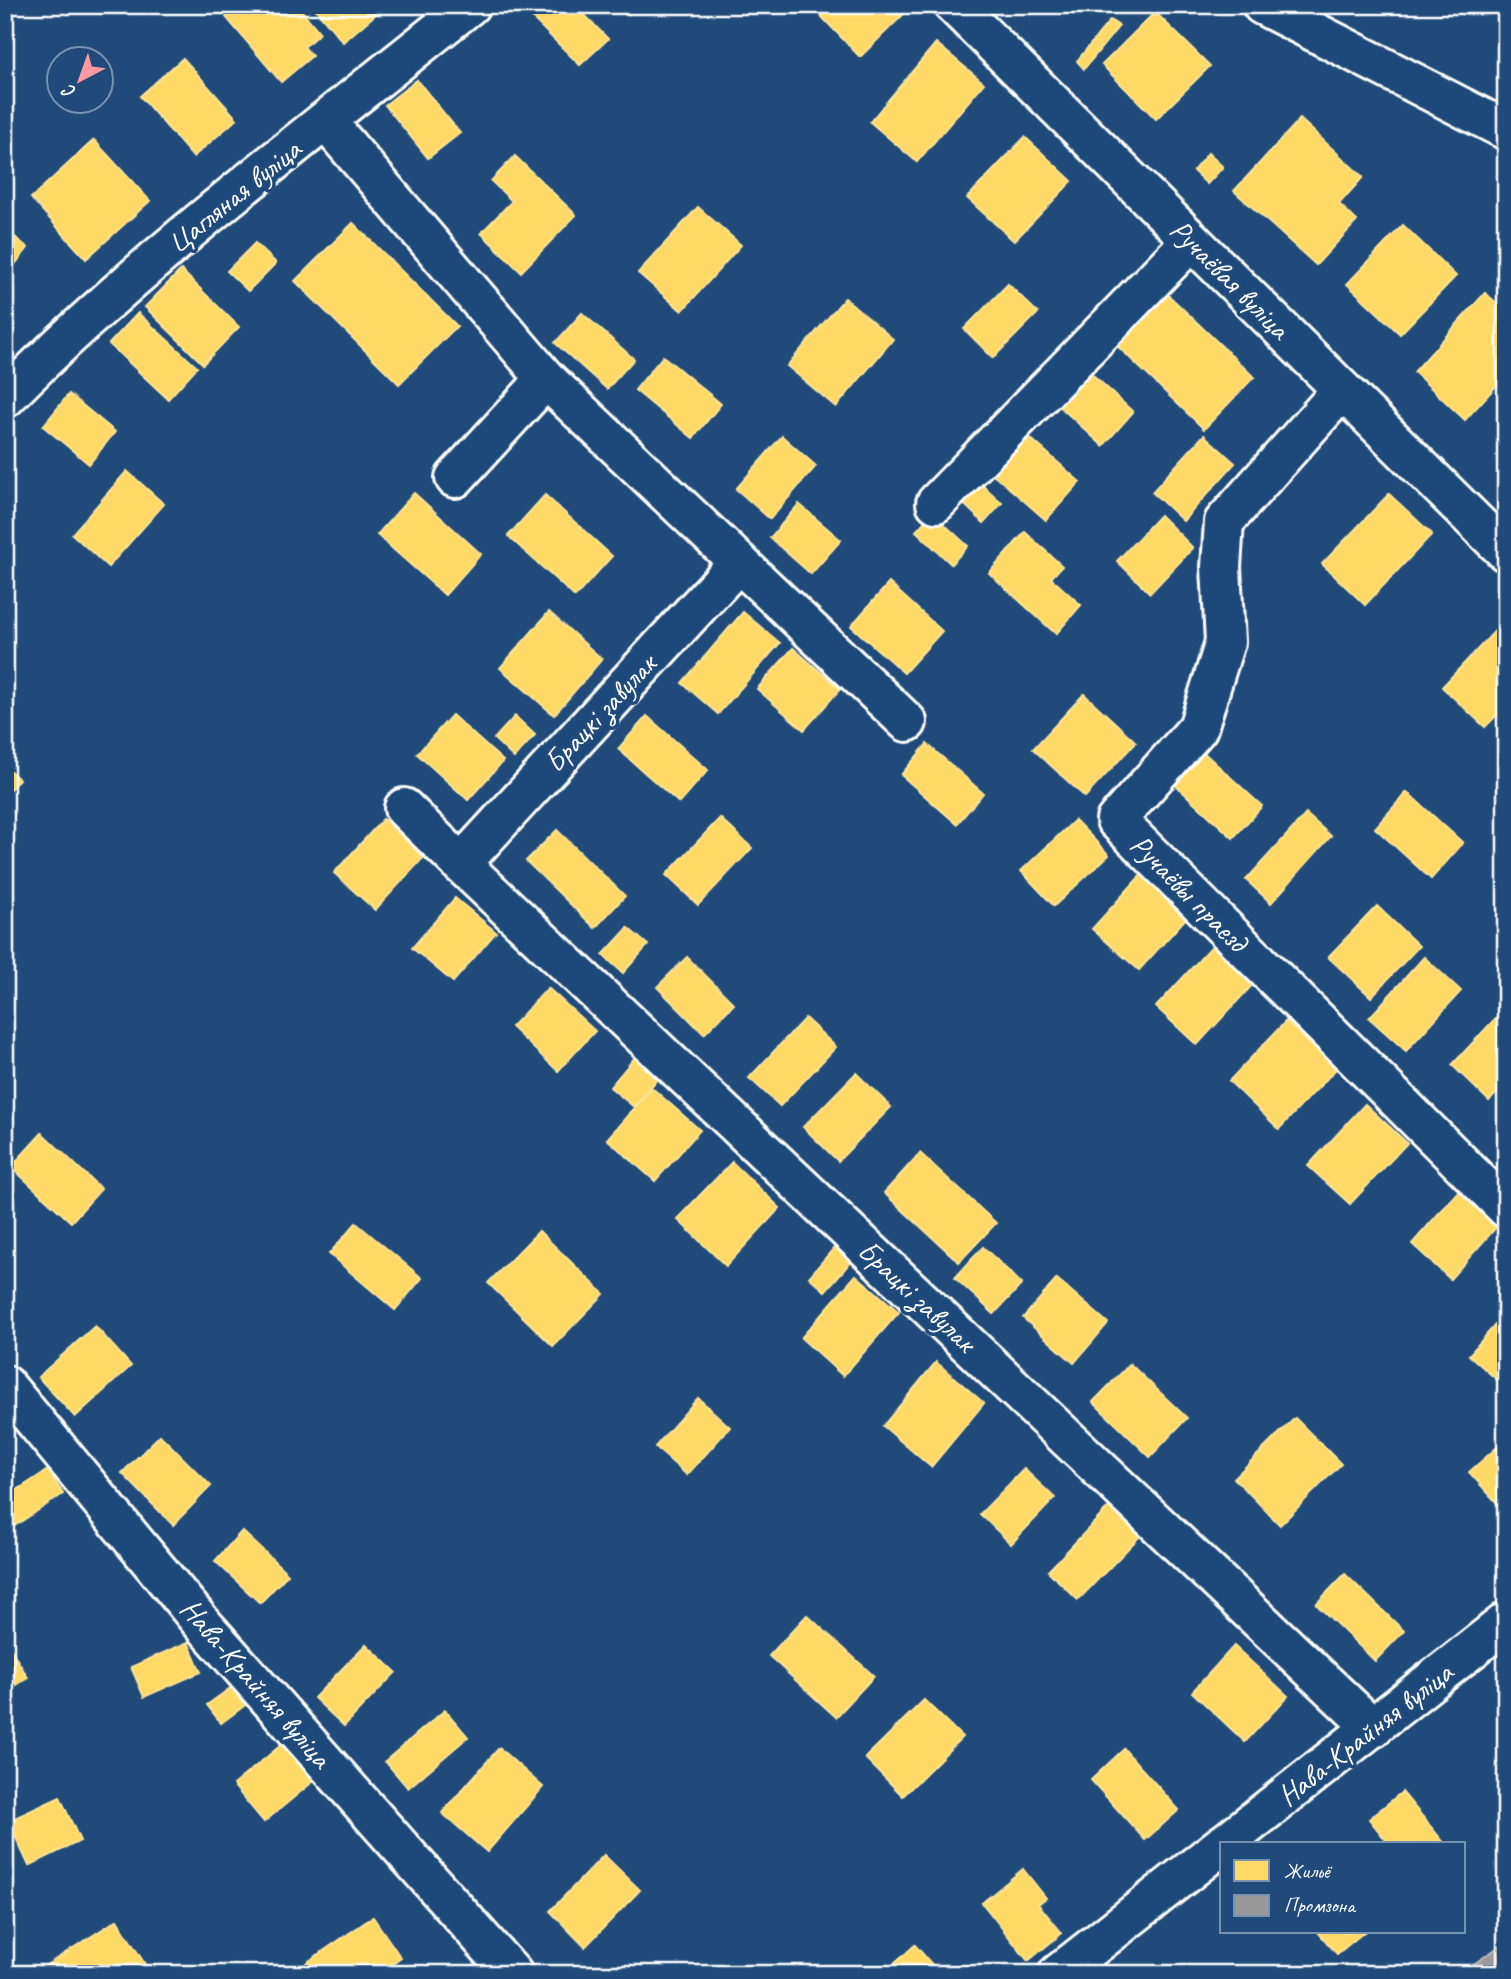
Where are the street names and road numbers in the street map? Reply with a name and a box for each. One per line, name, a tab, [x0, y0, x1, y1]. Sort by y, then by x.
street label: Цагляная вуліца	[159, 129, 310, 262]
street label: Ручаёвая вуліца	[1162, 211, 1299, 348]
street label: Брацкі завулак	[536, 644, 666, 780]
street label: Ручаёвы праезд	[1122, 826, 1258, 962]
street label: Брацкі завулак	[850, 1232, 986, 1362]
street label: Нава-Крайняя вуліца	[172, 1590, 341, 1777]
street label: Нава-Крайняя вуліца	[1270, 1652, 1462, 1814]

